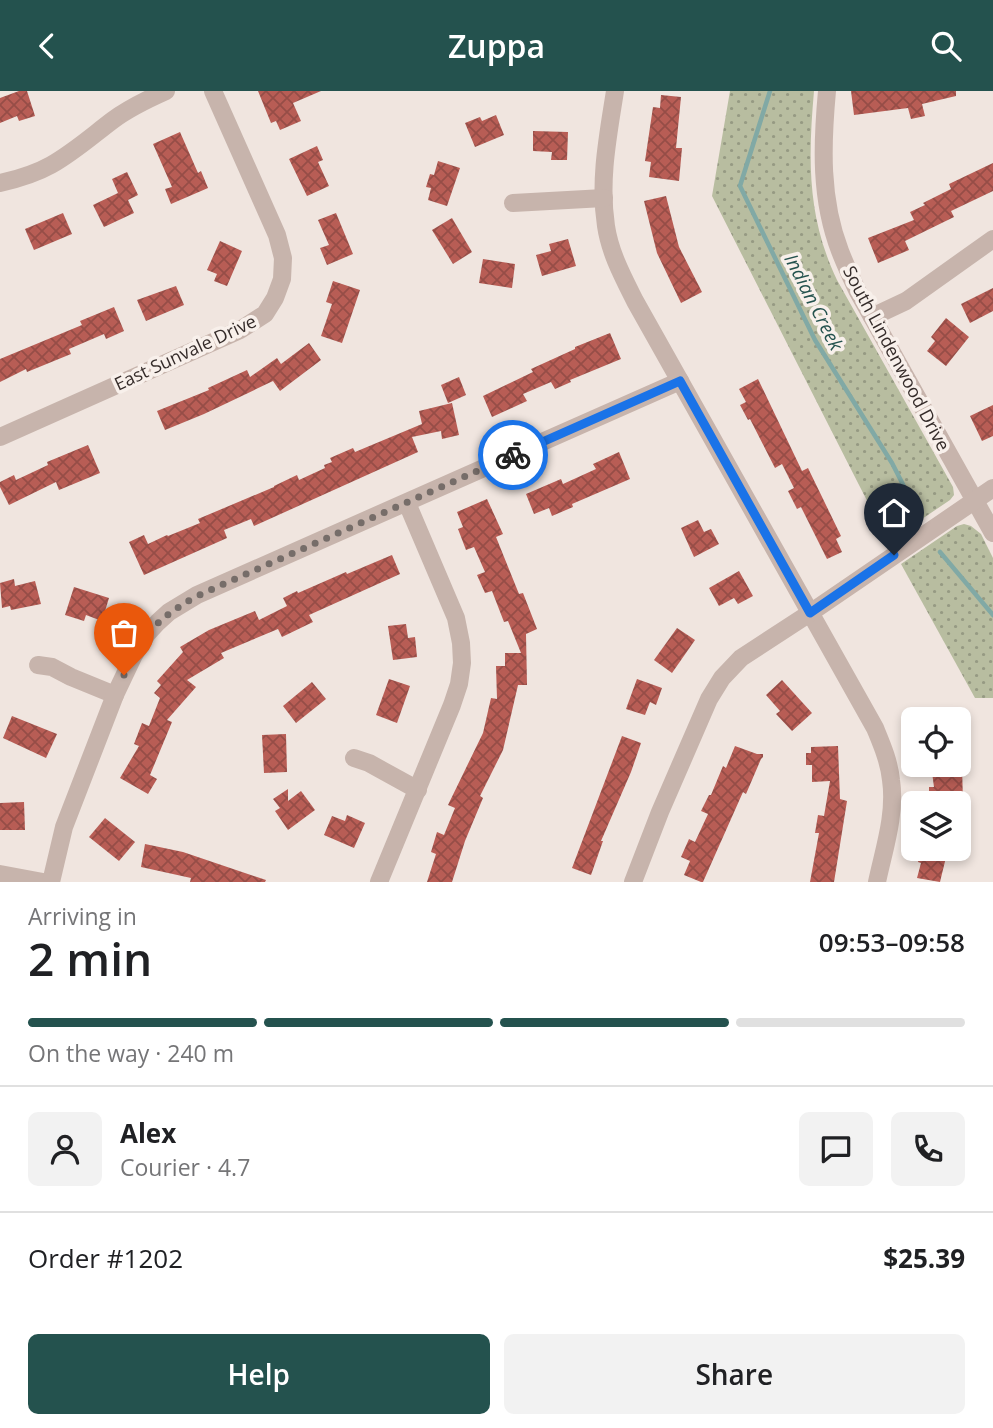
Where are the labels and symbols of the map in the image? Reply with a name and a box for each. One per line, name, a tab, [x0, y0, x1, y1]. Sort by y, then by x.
water label: Indian Creek	[778, 249, 850, 355]
street label: South Lindenwood Drive	[838, 261, 956, 455]
street label: East Sunvale Drive	[110, 309, 260, 395]
courier	[478, 420, 548, 490]
pin	[864, 483, 924, 555]
pin	[94, 603, 154, 675]

